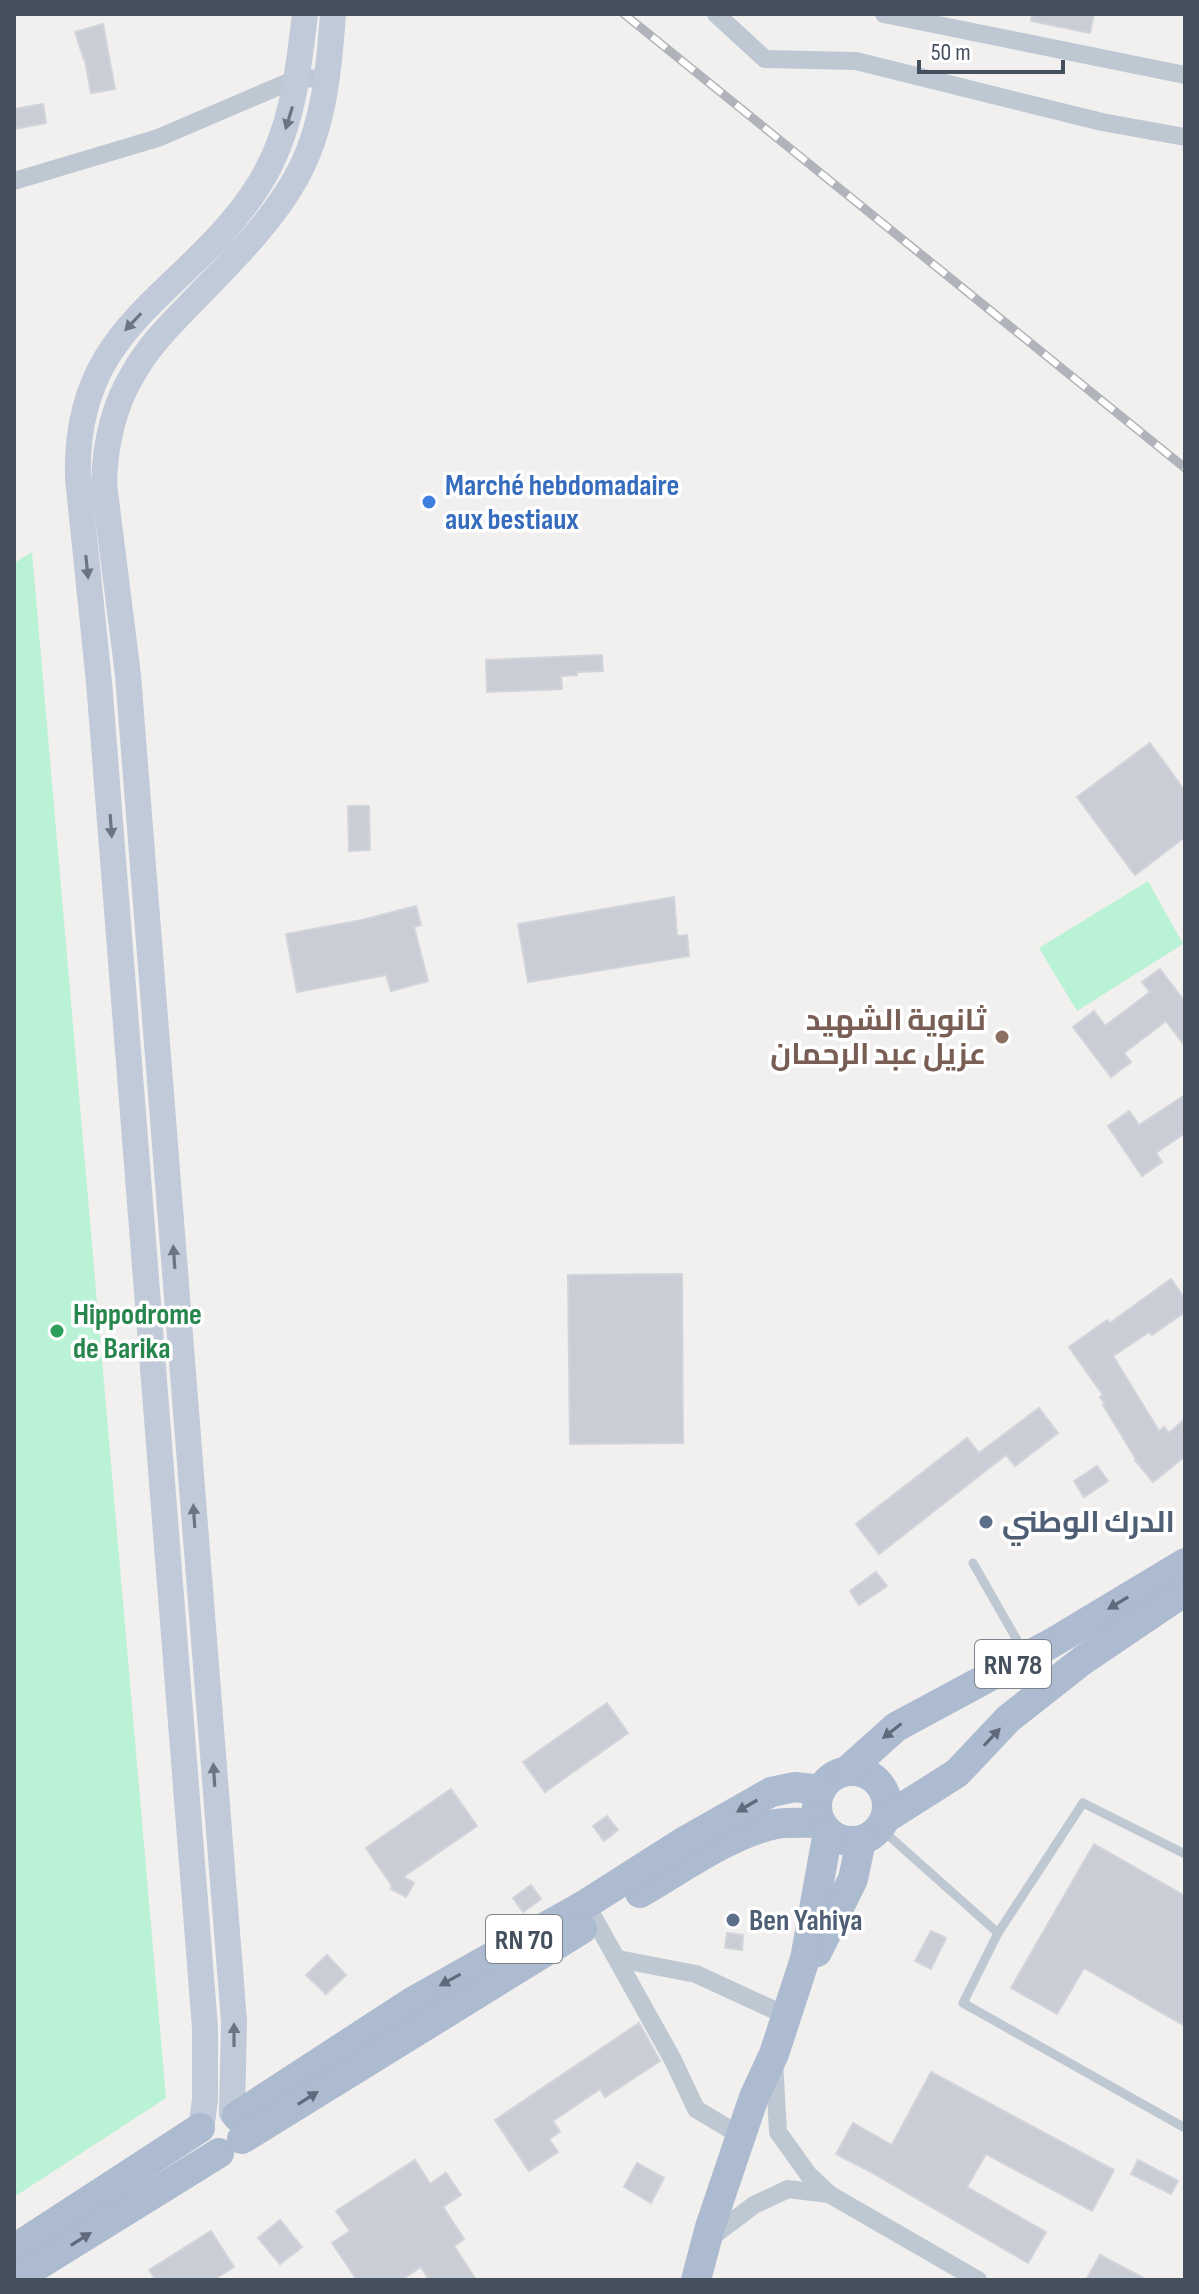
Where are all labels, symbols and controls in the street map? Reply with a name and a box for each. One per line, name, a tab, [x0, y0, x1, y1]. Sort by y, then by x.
scale bar	[919, 24, 1063, 74]
text: 50 m	[931, 38, 971, 67]
one-way arrow	[282, 107, 295, 131]
one-way arrow	[124, 313, 142, 332]
place label: Marché hebdomadaire aux bestiaux	[445, 468, 679, 538]
marker: Marché hebdomadaire aux bestiaux	[420, 493, 438, 511]
one-way arrow	[81, 555, 94, 580]
one-way arrow	[105, 814, 118, 839]
place label: ثانوية الشهيد عزيل عبد الرحمان	[770, 1003, 987, 1073]
marker: ثانوية الشهيد عزيل عبد الرحمان	[993, 1028, 1011, 1046]
one-way arrow	[167, 1244, 180, 1269]
place label: Hippodrome de Barika	[73, 1297, 202, 1367]
marker: Hippodrome de Barika	[48, 1322, 66, 1340]
one-way arrow	[187, 1503, 200, 1528]
place label: الدرك الوطني	[1002, 1505, 1175, 1546]
marker: الدرك الوطني	[977, 1513, 995, 1531]
one-way arrow	[1107, 1596, 1129, 1610]
road number: RN 78	[975, 1640, 1051, 1688]
one-way arrow	[882, 1723, 902, 1739]
one-way arrow	[982, 1727, 1000, 1746]
one-way arrow	[207, 1762, 220, 1787]
one-way arrow	[736, 1799, 758, 1813]
place label: Ben Yahiya	[749, 1903, 863, 1939]
marker: Ben Yahiya	[724, 1911, 742, 1929]
road number: RN 70	[486, 1915, 562, 1963]
one-way arrow	[439, 1973, 462, 1987]
one-way arrow	[227, 2022, 240, 2047]
one-way arrow	[297, 2091, 319, 2105]
one-way arrow	[70, 2232, 92, 2246]

